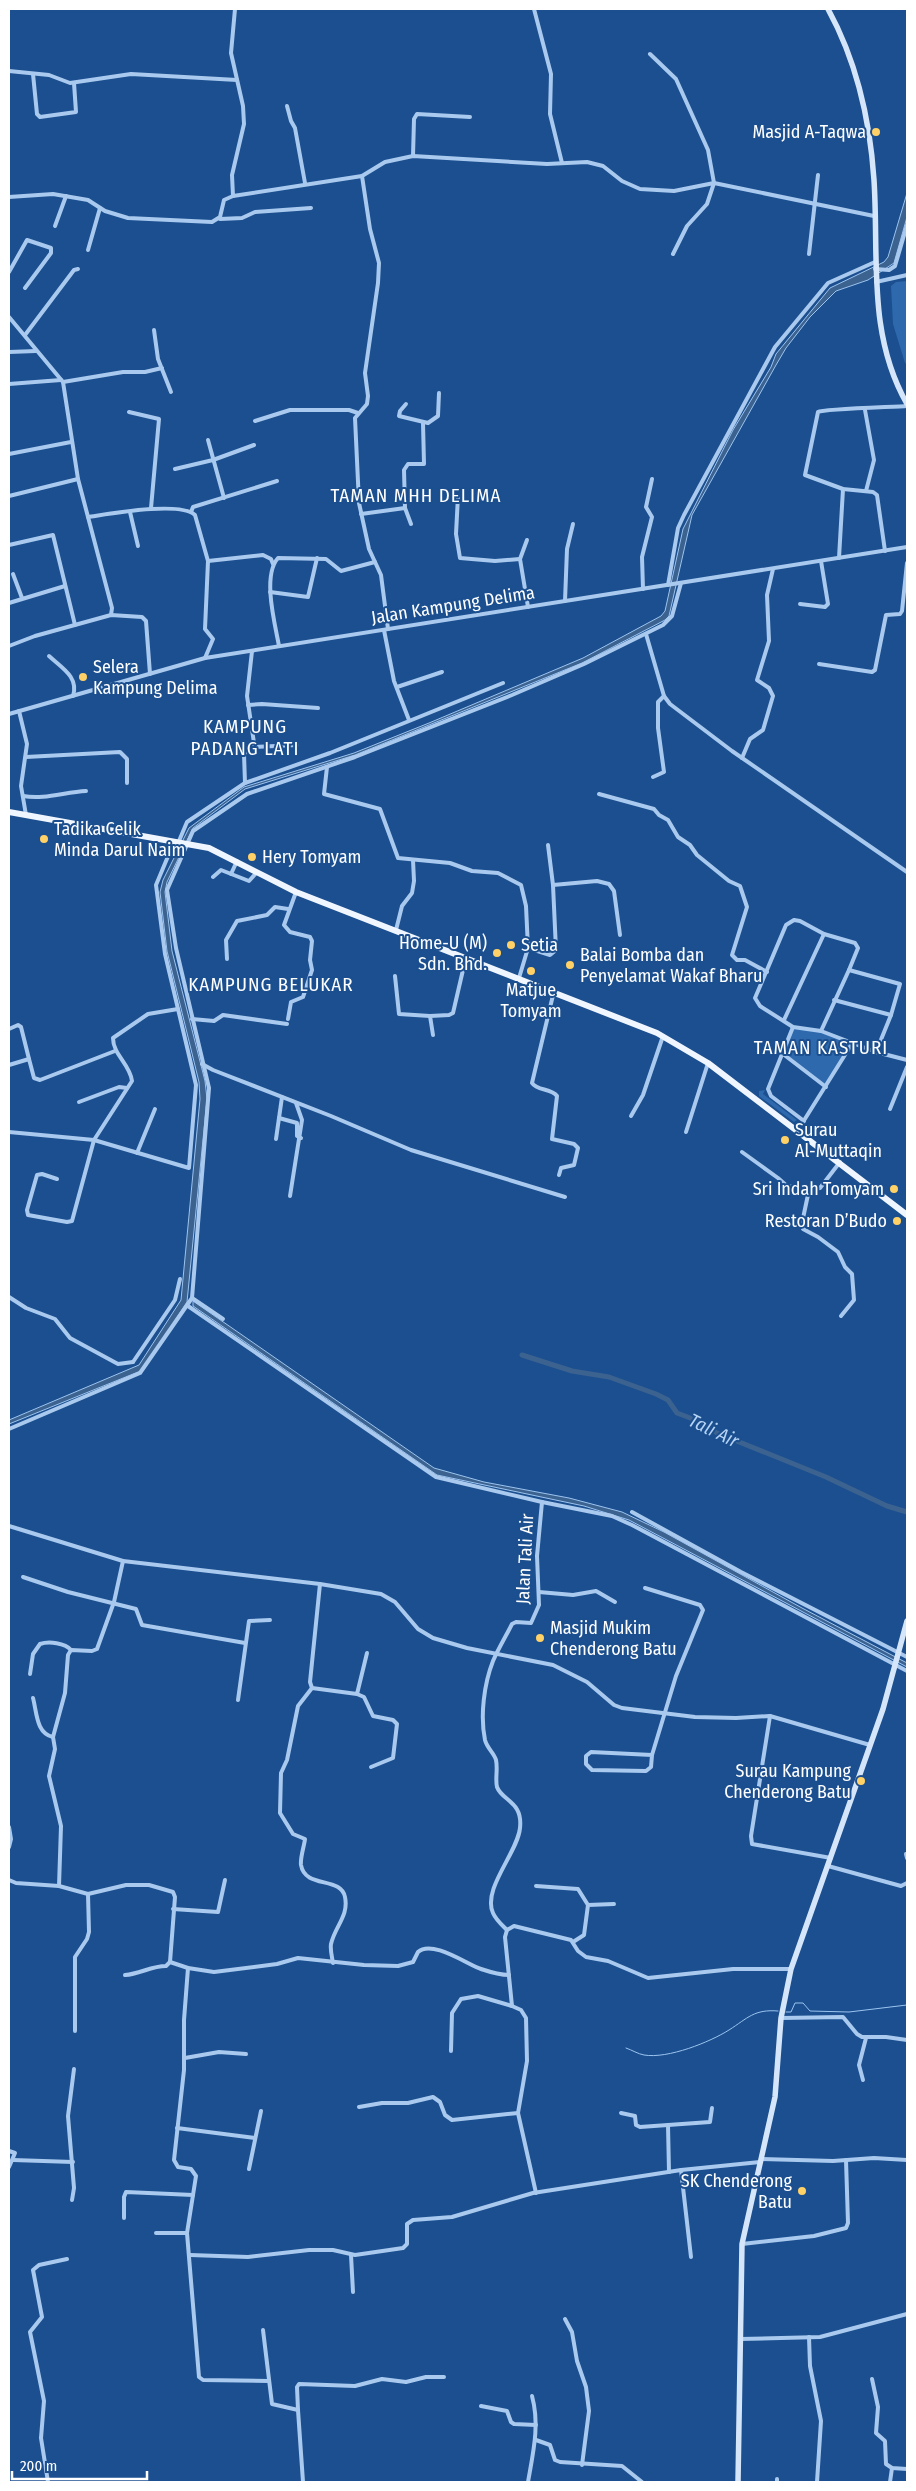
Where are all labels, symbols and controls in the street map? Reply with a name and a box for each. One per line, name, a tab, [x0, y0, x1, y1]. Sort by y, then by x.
place label: Masjid A-Taqwa	[753, 121, 866, 143]
marker: Masjid A-Taqwa	[870, 126, 882, 138]
district label: TAMAN MHH DELIMA	[330, 484, 502, 507]
street label: Jalan Kampung Delima	[370, 581, 537, 629]
place label: Selera Kampung Delima	[93, 656, 218, 699]
marker: Selera Kampung Delima	[77, 671, 89, 683]
district label: KAMPUNG PADANG LATI	[191, 715, 299, 760]
place label: Tadika Celik Minda Darul Naim	[54, 818, 185, 861]
marker: Tadika Celik Minda Darul Naim	[38, 833, 50, 845]
place label: Hery Tomyam	[262, 846, 361, 868]
marker: Hery Tomyam	[246, 851, 258, 863]
place label: Home-U (M) Sdn. Bhd.	[399, 932, 487, 975]
place label: Setia	[521, 934, 558, 956]
marker: Setia	[505, 939, 517, 951]
place label: Balai Bomba dan Penyelamat Wakaf Bharu	[580, 944, 763, 987]
marker: Home-U (M) Sdn. Bhd.	[491, 947, 503, 959]
marker: Balai Bomba dan Penyelamat Wakaf Bharu	[564, 959, 576, 971]
marker: Matjue Tomyam	[525, 965, 537, 977]
district label: KAMPUNG BELUKAR	[188, 973, 354, 996]
place label: Matjue Tomyam	[501, 979, 561, 1022]
district label: TAMAN KASTURI	[754, 1036, 888, 1059]
place label: Surau Al-Muttaqin	[795, 1119, 882, 1162]
marker: Surau Al-Muttaqin	[779, 1134, 791, 1146]
place label: Sri Indah Tomyam	[753, 1178, 884, 1200]
marker: Sri Indah Tomyam	[888, 1183, 900, 1195]
place label: Restoran D’Budo	[765, 1210, 887, 1232]
marker: Restoran D’Budo	[891, 1215, 903, 1227]
water label: Tali Air	[685, 1408, 744, 1453]
street label: Jalan Tali Air	[512, 1512, 538, 1605]
place label: Masjid Mukim Chenderong Batu	[550, 1617, 677, 1660]
marker: Masjid Mukim Chenderong Batu	[534, 1632, 546, 1644]
place label: Surau Kampung Chenderong Batu	[724, 1760, 852, 1803]
marker: Surau Kampung Chenderong Batu	[855, 1775, 867, 1787]
place label: SK Chenderong Batu	[681, 2170, 793, 2213]
marker: SK Chenderong Batu	[796, 2185, 808, 2197]
scale bar	[12, 2448, 148, 2480]
text: 200 m	[20, 2457, 57, 2475]

